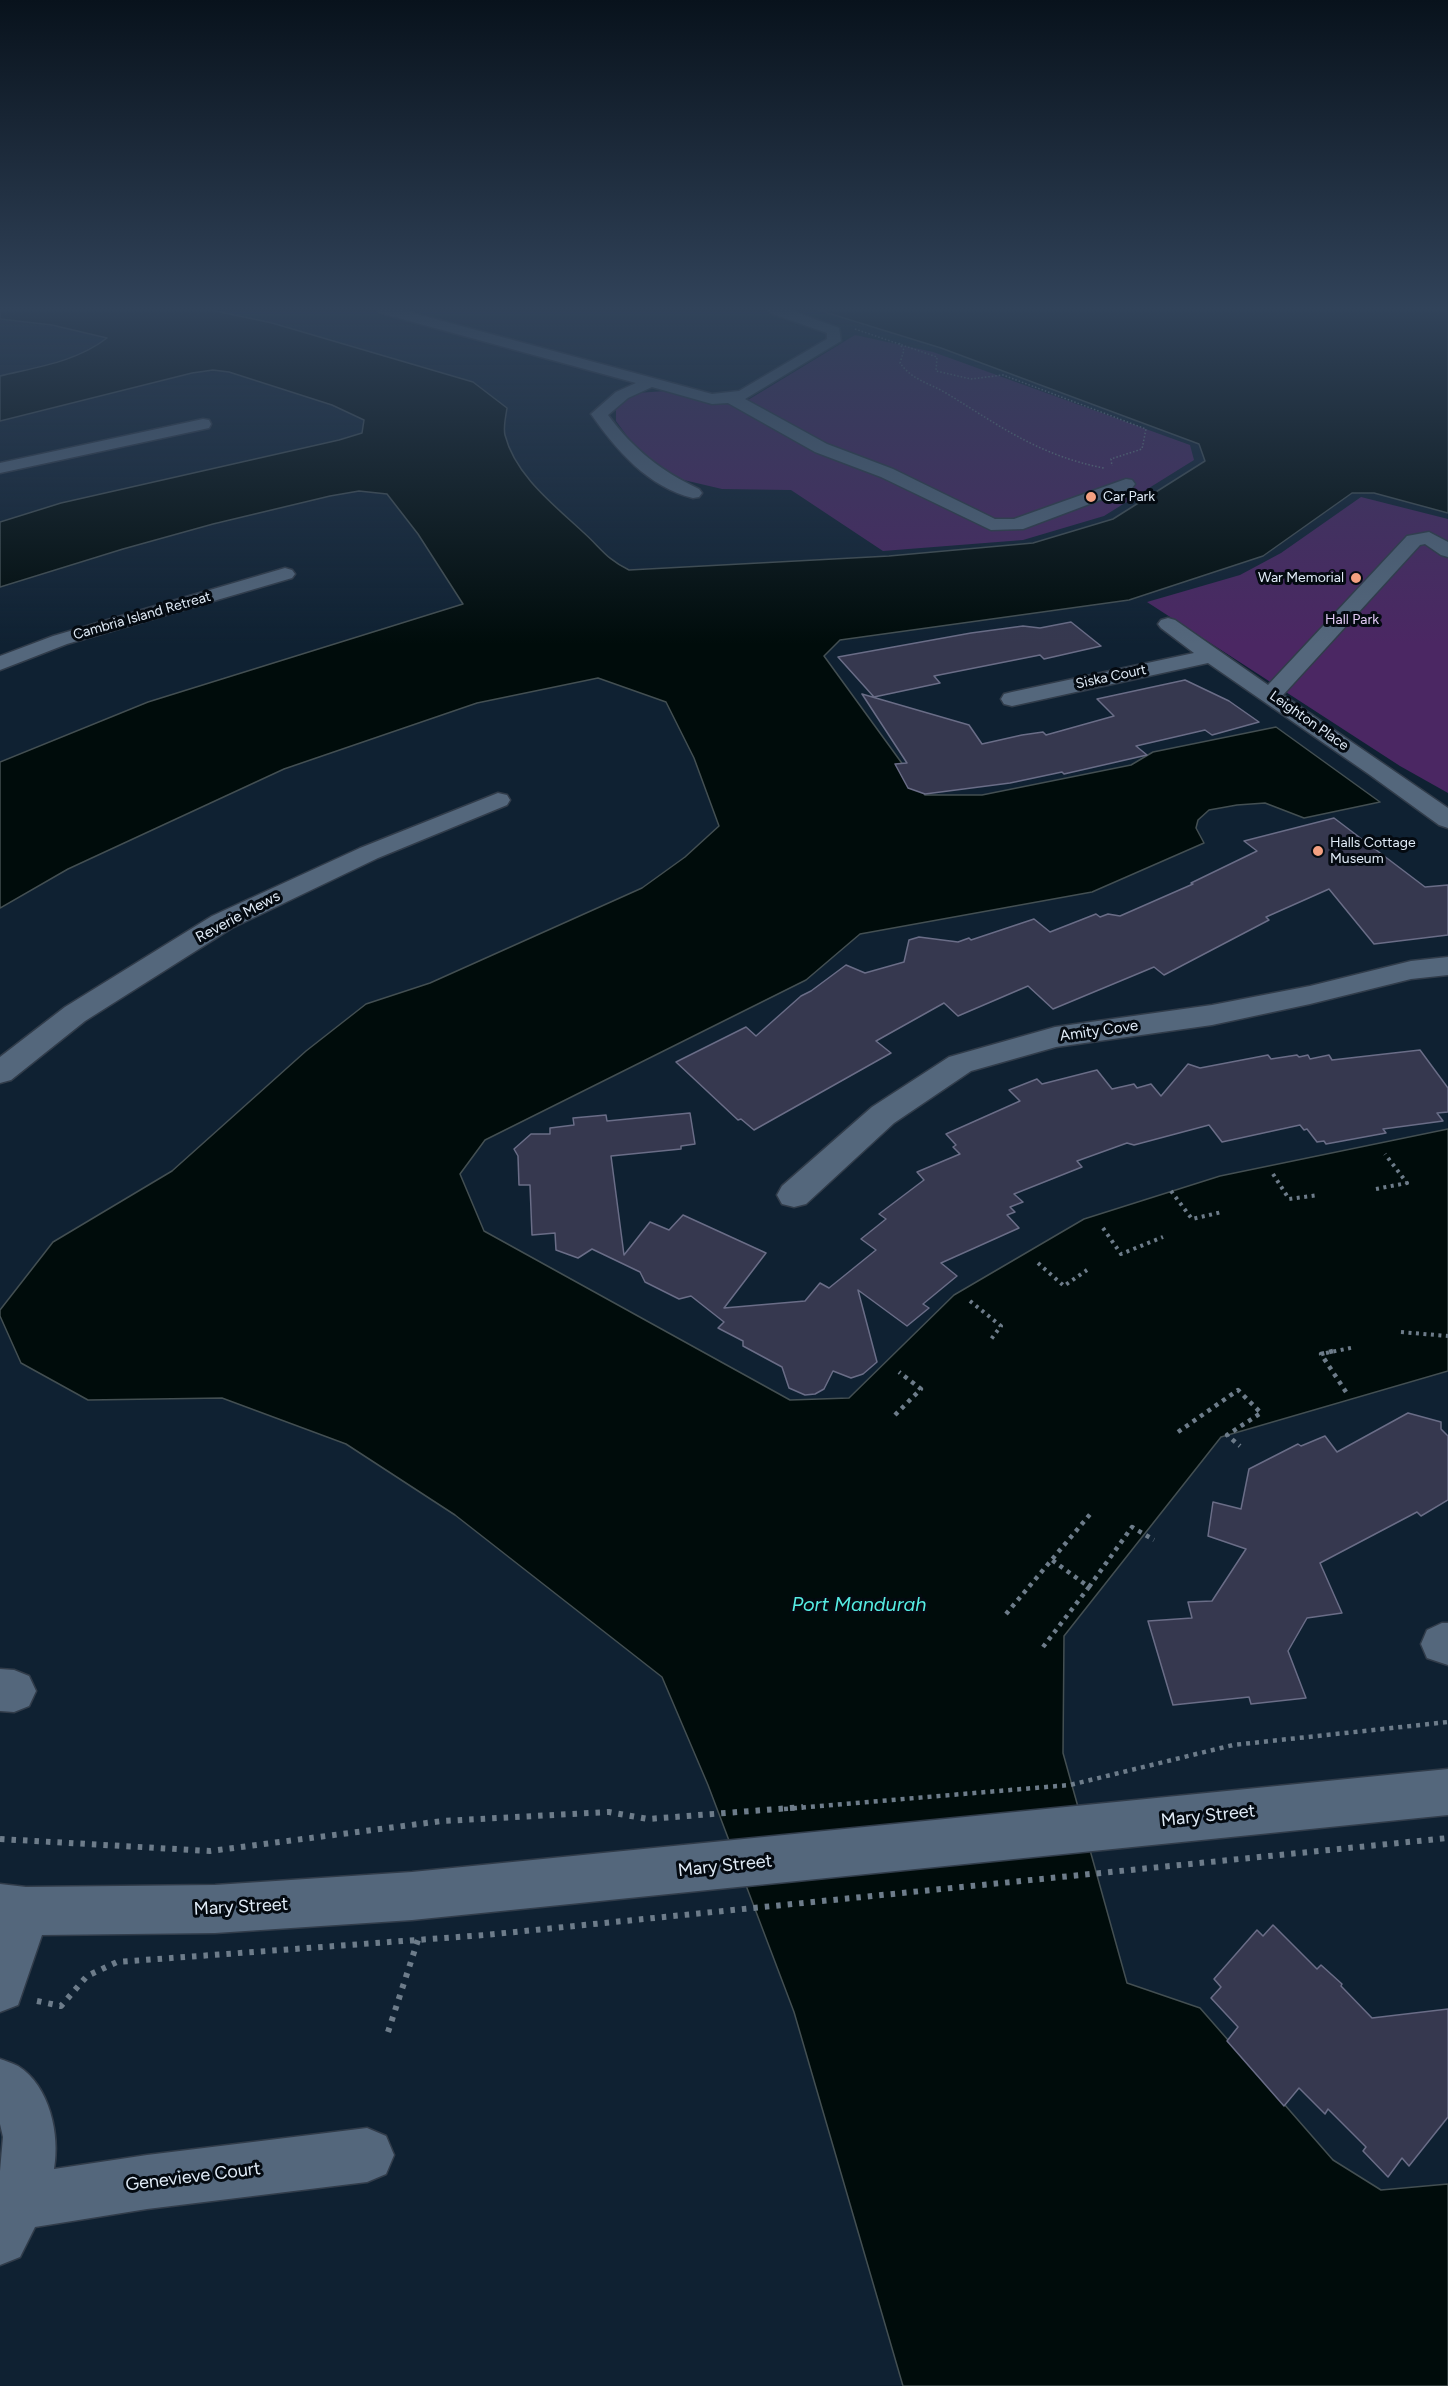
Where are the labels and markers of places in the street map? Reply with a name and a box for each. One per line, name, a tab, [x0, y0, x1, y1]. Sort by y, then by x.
place label: Car Park	[1103, 489, 1155, 505]
marker: Car Park	[1084, 490, 1098, 504]
place label: War Memorial	[1258, 570, 1344, 586]
marker: War Memorial	[1349, 571, 1363, 585]
place label: Halls Cottage Museum	[1330, 835, 1416, 868]
marker: Halls Cottage Museum	[1311, 844, 1325, 858]

